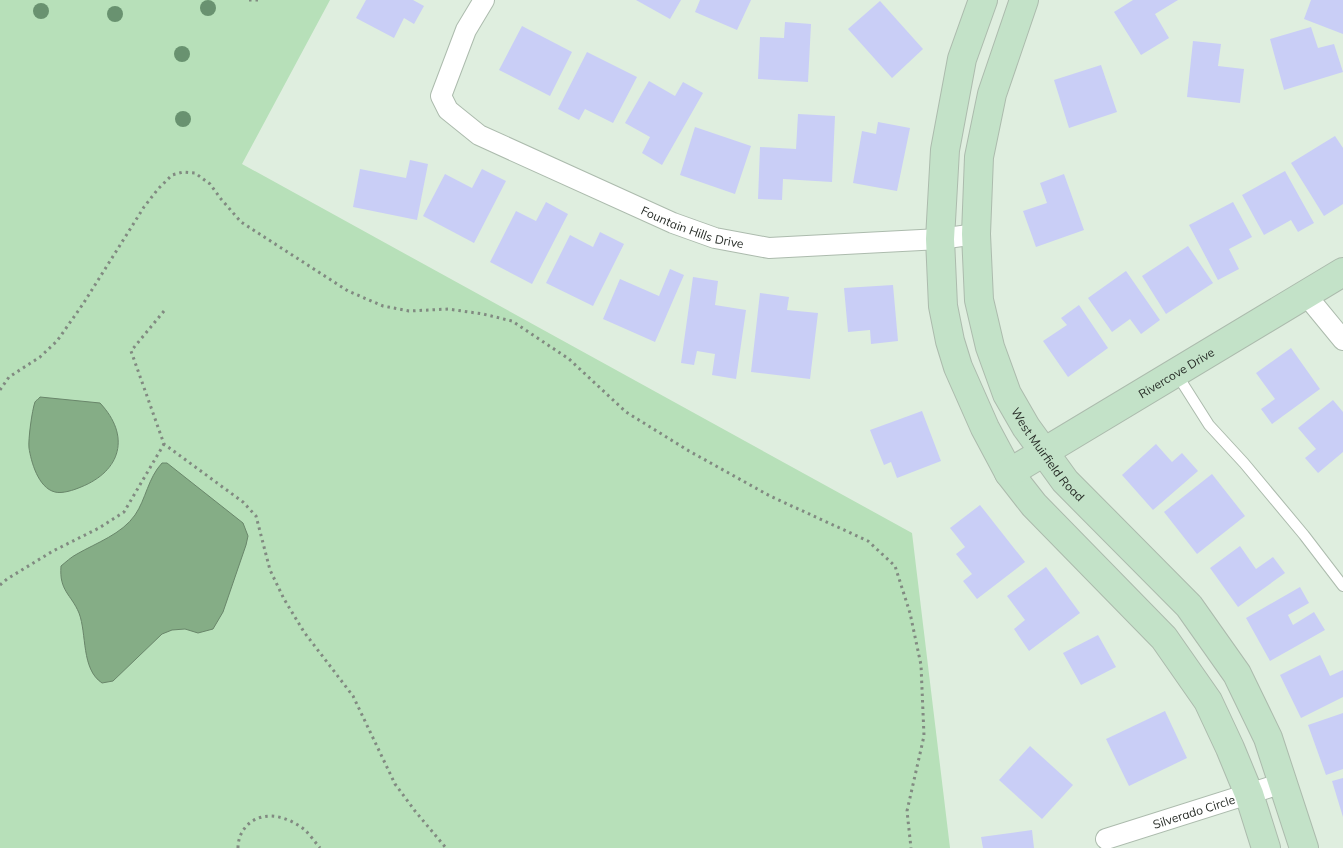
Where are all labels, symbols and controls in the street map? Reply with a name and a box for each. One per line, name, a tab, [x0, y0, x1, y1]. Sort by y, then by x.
street label: Fountain Hills Drive	[639, 202, 745, 251]
street label: Rivercove Drive	[1135, 344, 1217, 401]
street label: West Muirfield Road	[1009, 404, 1088, 504]
street label: Silverado Circle	[1151, 791, 1237, 831]

